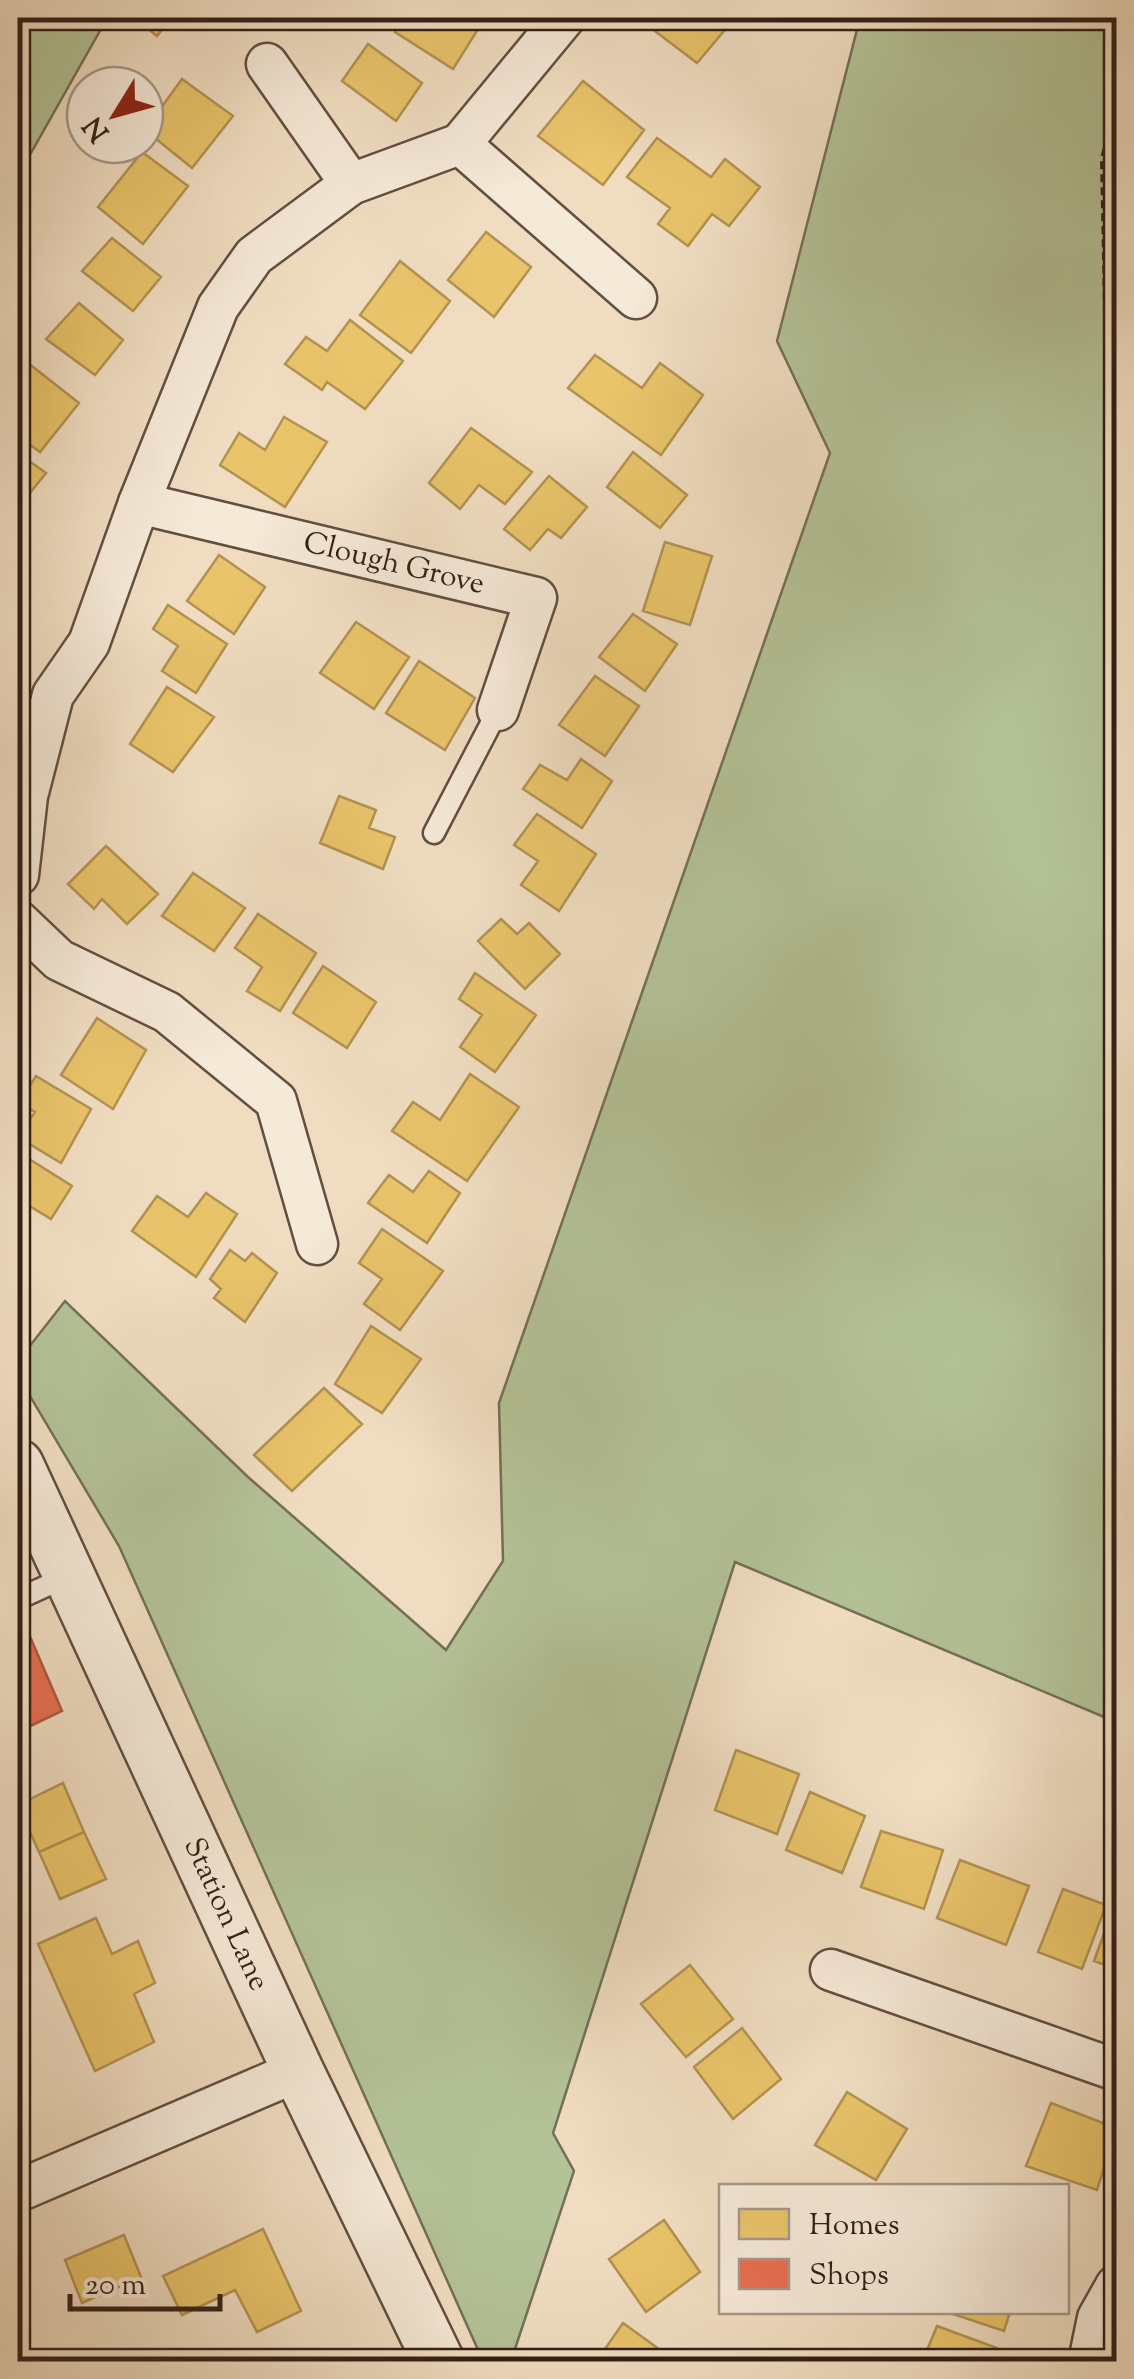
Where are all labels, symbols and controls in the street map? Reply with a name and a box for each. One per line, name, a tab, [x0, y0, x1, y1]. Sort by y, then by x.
north arrow	[65, 65, 165, 165]
text: N	[75, 107, 120, 149]
street label: Clough Grove	[299, 522, 489, 606]
street label: Station Lane	[172, 1831, 280, 1998]
legend	[719, 2184, 1069, 2314]
text: Homes	[809, 2205, 899, 2248]
scale bar	[70, 2249, 220, 2311]
text: Shops	[809, 2255, 889, 2298]
text: 20 m	[85, 2265, 146, 2308]

